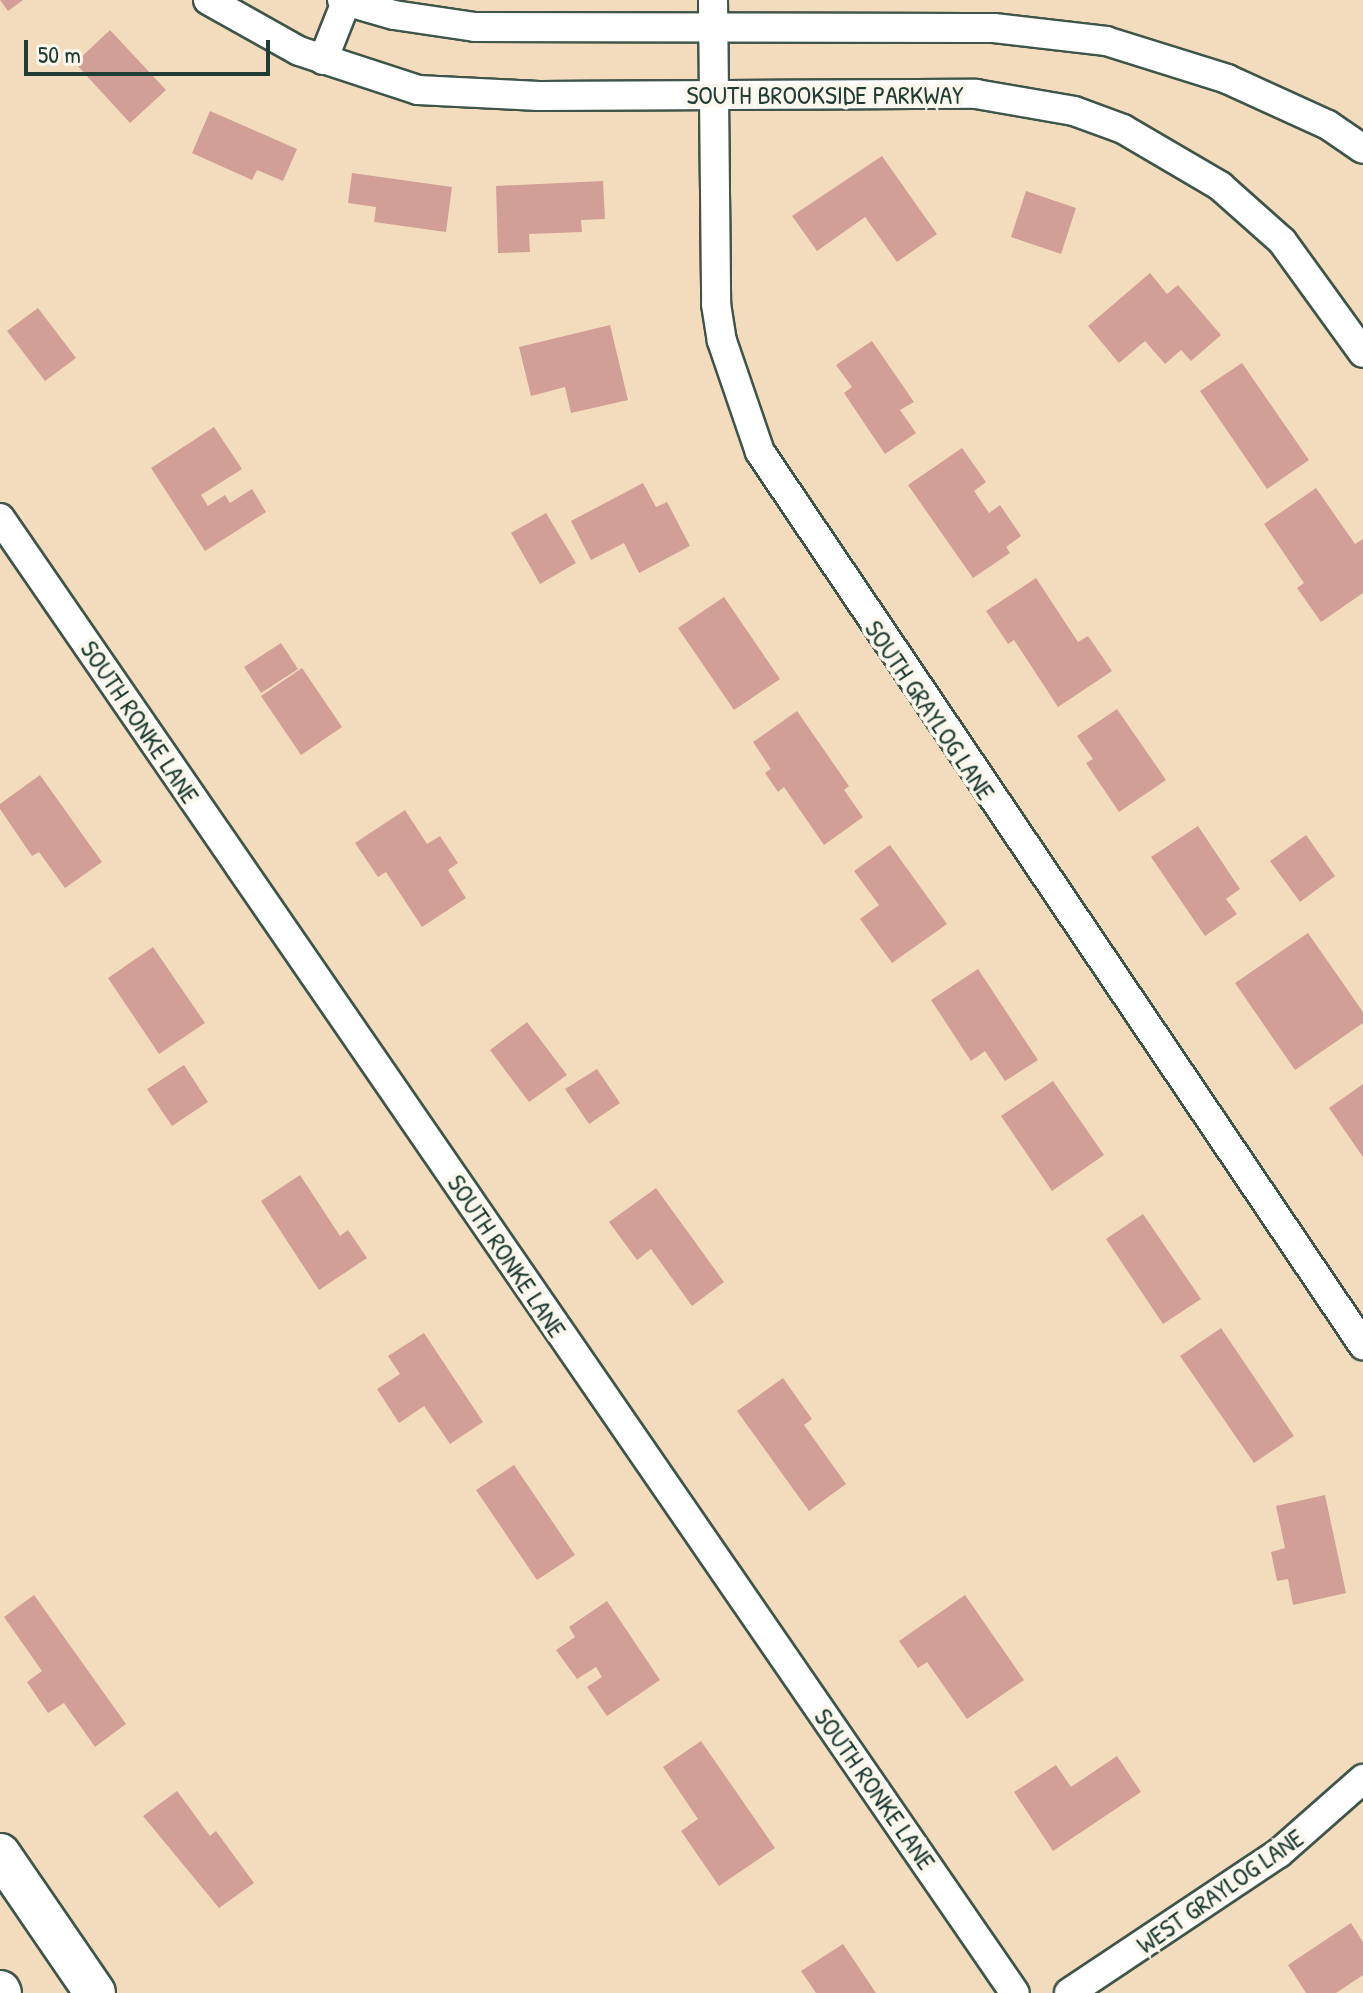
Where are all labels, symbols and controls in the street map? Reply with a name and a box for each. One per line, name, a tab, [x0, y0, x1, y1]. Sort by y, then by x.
scale bar	[28, 24, 274, 74]
text: 50 m	[38, 38, 81, 70]
street label: SOUTH BROOKSIDE PARKWAY	[686, 79, 964, 111]
street label: SOUTH GRAYLOG LANE	[858, 614, 1002, 806]
street label: SOUTH RONKE LANE	[74, 635, 206, 809]
street label: SOUTH RONKE LANE	[441, 1169, 573, 1343]
street label: SOUTH RONKE LANE	[808, 1702, 942, 1876]
street label: WEST GRAYLOG LANE	[1131, 1822, 1309, 1960]

